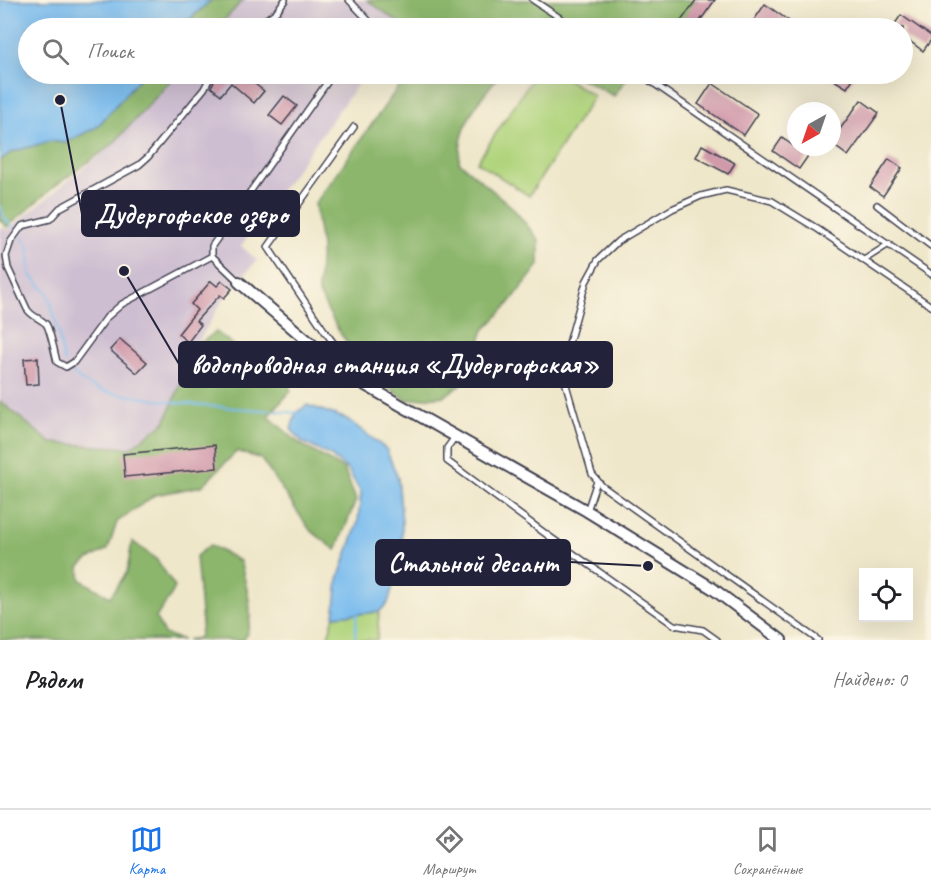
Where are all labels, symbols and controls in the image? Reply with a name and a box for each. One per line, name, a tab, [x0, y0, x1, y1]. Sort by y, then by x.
search box	[18, 18, 913, 84]
icon: search	[39, 35, 72, 68]
text: Поиск	[87, 37, 133, 65]
north arrow	[787, 102, 841, 156]
callout: Дудергофское озеро	[82, 191, 299, 236]
text: Дудергофское озеро	[94, 197, 290, 232]
callout: водопроводная станция «Дудергофская»	[179, 342, 612, 387]
text: водопроводная станция «Дудергофская»	[191, 347, 599, 381]
callout: Стальной десант	[376, 540, 570, 585]
text: Стальной десант	[388, 546, 560, 580]
map controls	[859, 568, 913, 622]
button: locate	[859, 568, 913, 622]
text: Рядом	[24, 663, 82, 696]
text: Найдено: 0	[832, 667, 907, 692]
tab: Карта	[129, 823, 165, 879]
tab: Маршрут	[423, 823, 475, 879]
tab: Сохранённые	[733, 823, 802, 879]

